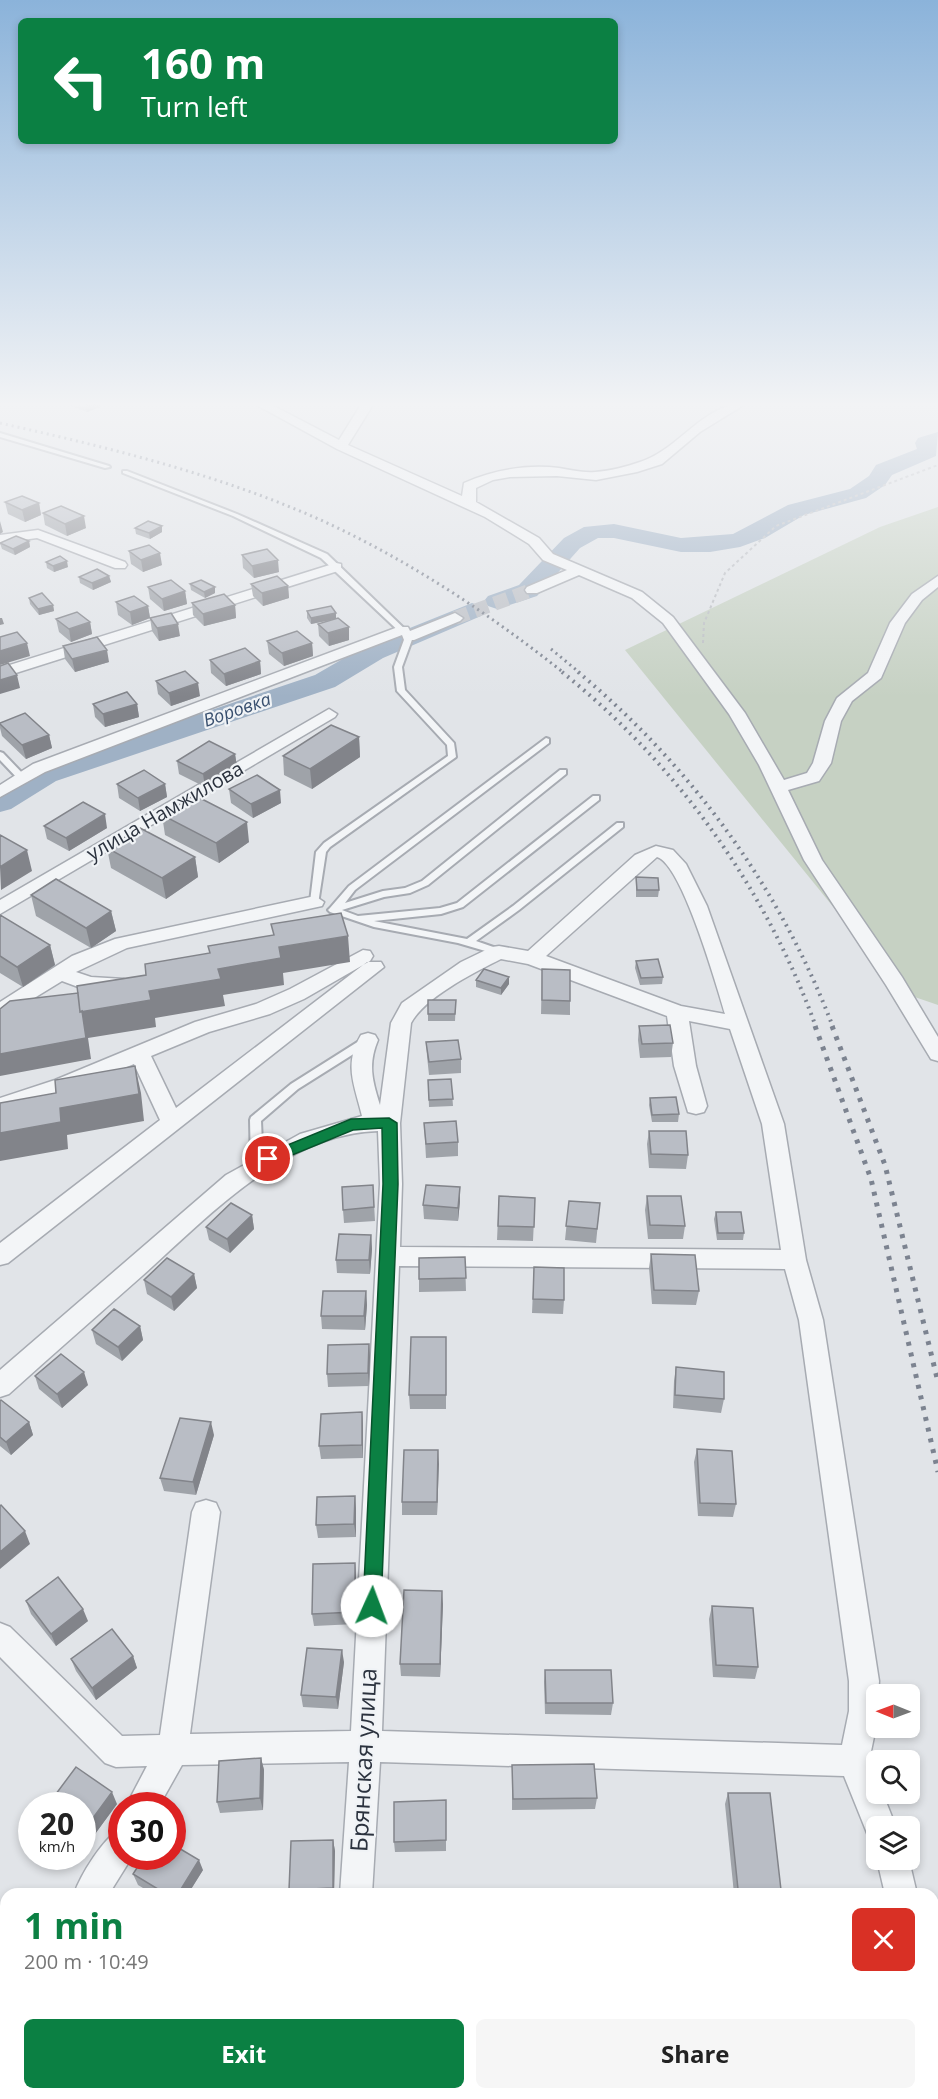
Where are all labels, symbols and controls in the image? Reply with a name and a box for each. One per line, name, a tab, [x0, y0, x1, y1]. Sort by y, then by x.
text: 160 m	[141, 34, 265, 91]
icon: left	[42, 42, 120, 120]
text: Turn left	[141, 88, 248, 125]
water label: Воровка	[200, 686, 274, 732]
street label: улица Намжилова	[81, 755, 248, 867]
pin	[242, 1133, 293, 1184]
icon: arrive	[251, 1142, 284, 1175]
position arrow	[340, 1574, 404, 1638]
street label: Брянская улица	[341, 1667, 384, 1853]
north arrow	[866, 1684, 920, 1738]
map controls	[866, 1684, 920, 1870]
button: search	[866, 1750, 920, 1804]
speed limit sign: 30	[108, 1792, 186, 1870]
text: 20	[40, 1803, 74, 1844]
button: layers	[866, 1816, 920, 1870]
text: km/h	[39, 1836, 75, 1856]
text: 1 min	[24, 1901, 124, 1950]
button: close	[852, 1908, 915, 1971]
text: 200 m · 10:49	[24, 1948, 149, 1975]
button: Exit	[24, 2019, 464, 2088]
button: Share	[476, 2019, 915, 2088]

